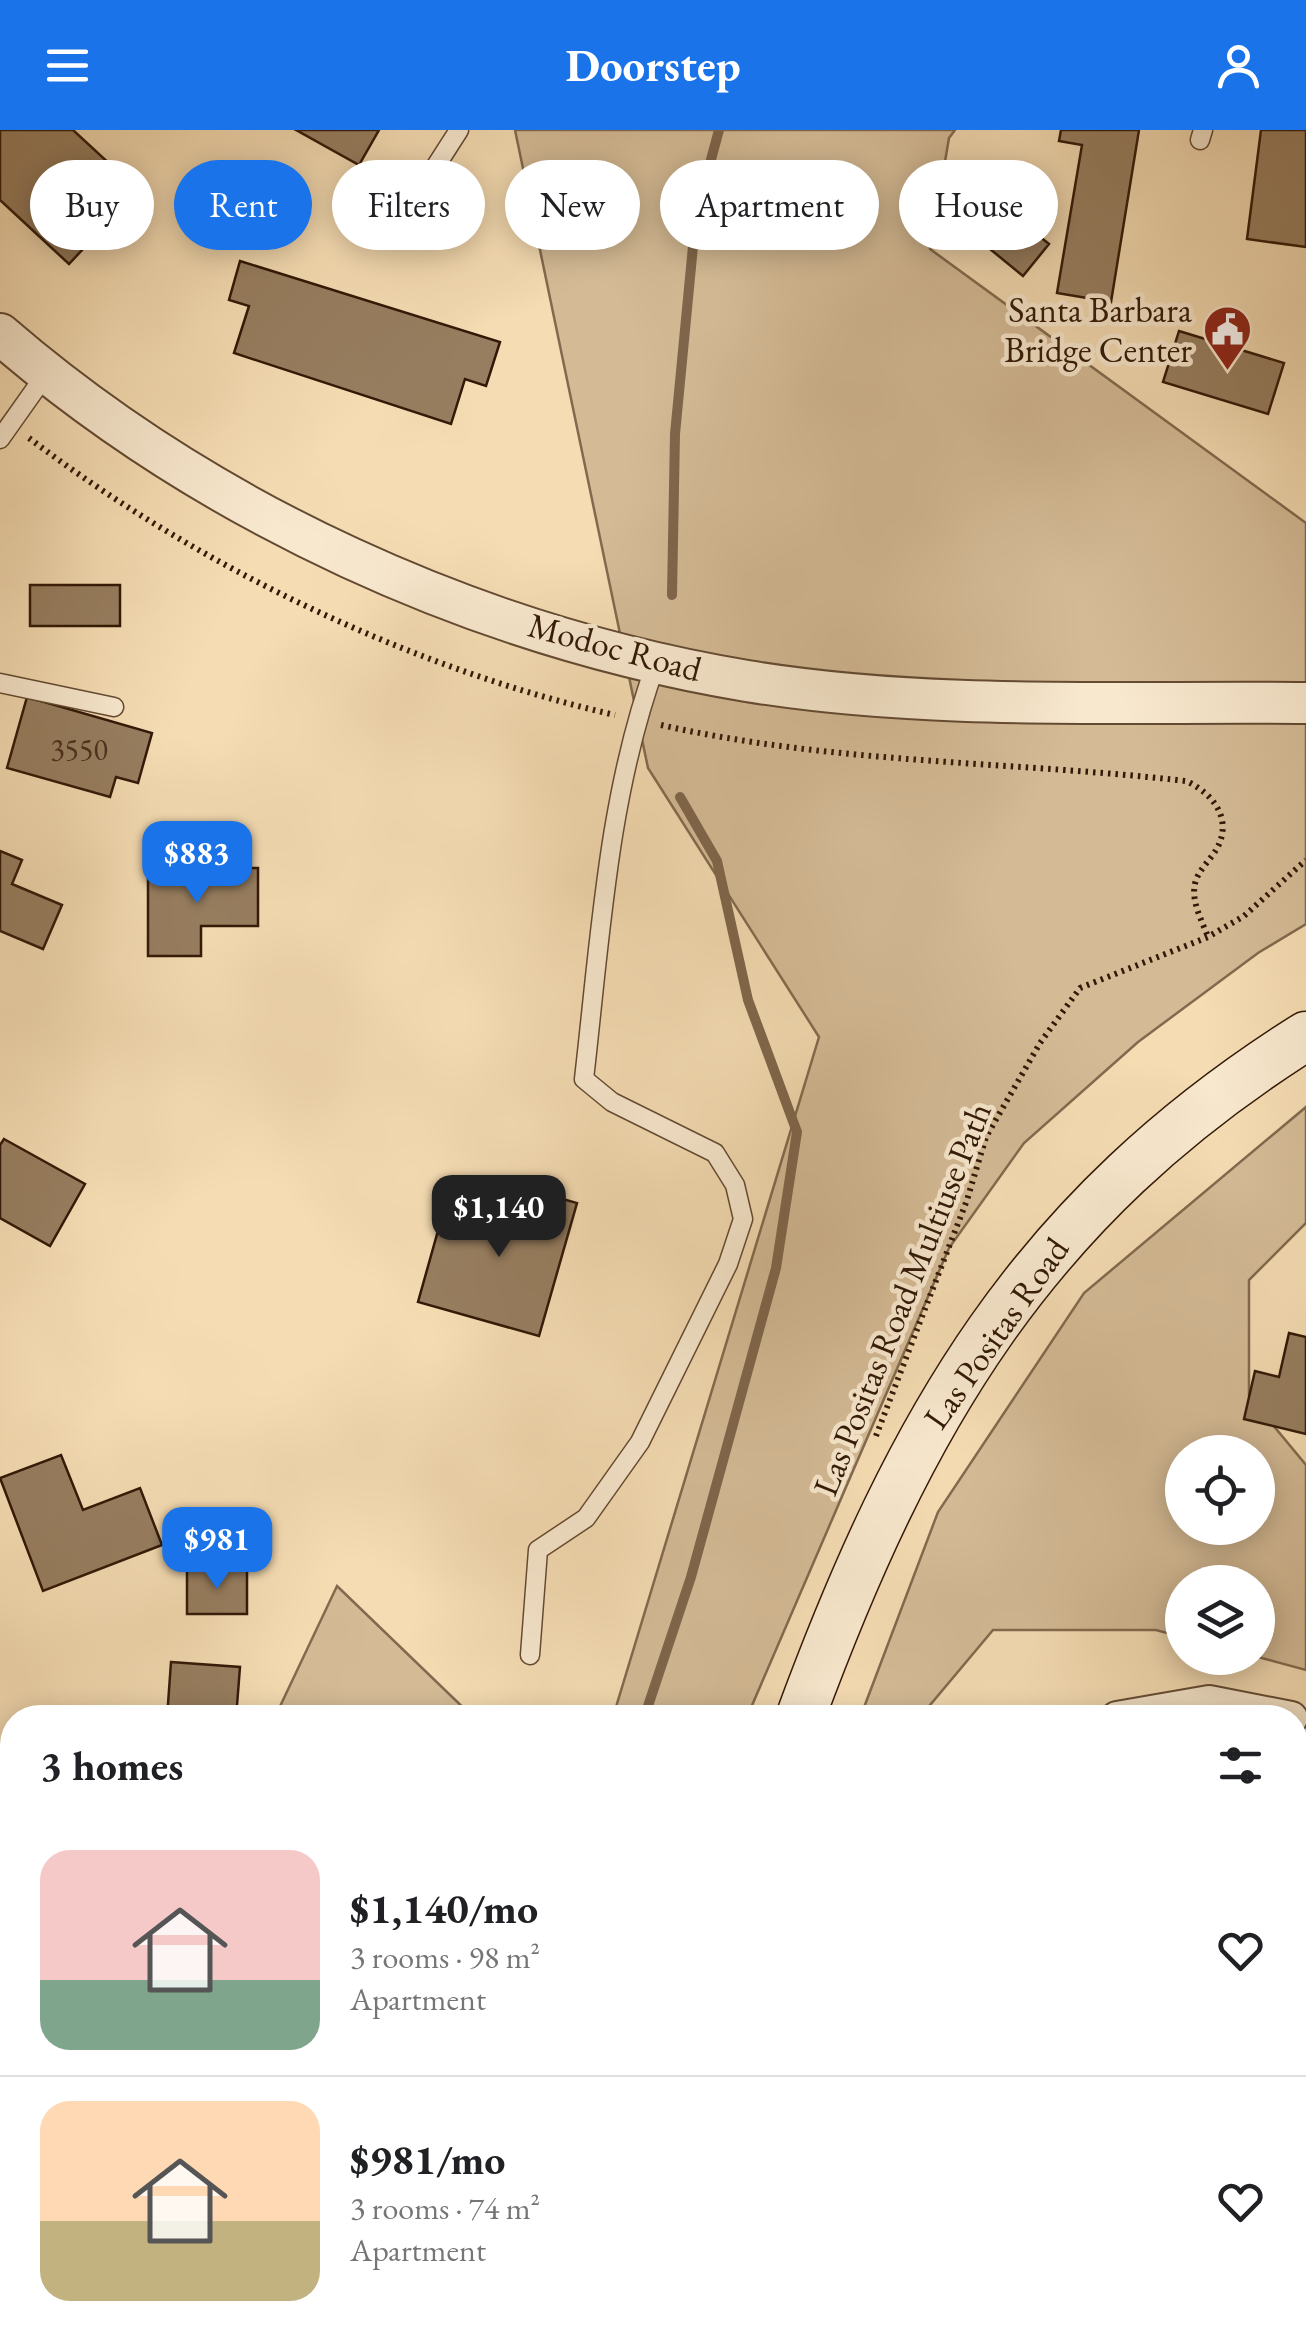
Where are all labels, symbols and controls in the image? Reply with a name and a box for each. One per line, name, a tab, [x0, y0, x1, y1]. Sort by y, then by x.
text: Doorstep	[565, 36, 741, 94]
icon: menu	[40, 38, 95, 93]
icon: person	[1211, 38, 1266, 93]
chip: Buy	[30, 160, 154, 250]
chip: Rent	[174, 160, 312, 250]
chip: Filters	[332, 160, 485, 250]
chip: New	[505, 160, 640, 250]
chip: Apartment	[660, 160, 879, 250]
chip: House	[899, 160, 1058, 250]
place label: Santa Barbara Bridge Center	[1004, 287, 1192, 372]
public building icon: Santa Barbara Bridge Center	[1201, 304, 1253, 372]
street label: Modoc Road	[523, 602, 707, 691]
house number: 3550	[50, 730, 108, 769]
pin: $883	[138, 821, 256, 906]
text: $883	[164, 832, 230, 874]
street label: Las Positas Road Multiuse Path	[804, 1096, 1000, 1502]
pin: $1,140	[418, 1175, 580, 1260]
text: $1,140	[454, 1186, 544, 1228]
street label: Las Positas Road	[915, 1229, 1077, 1437]
map controls	[1165, 1435, 1275, 1675]
button: locate	[1165, 1435, 1275, 1545]
pin: $981	[158, 1507, 276, 1592]
text: $981	[184, 1518, 250, 1560]
button: layers	[1165, 1565, 1275, 1675]
text: 3 homes	[40, 1738, 183, 1793]
icon: filters	[1213, 1738, 1268, 1793]
text: $1,140/mo	[350, 1881, 538, 1936]
icon: home	[120, 1890, 240, 2010]
icon: heart	[1213, 1923, 1268, 1978]
text: 3 rooms · 98 m²	[350, 1936, 540, 1978]
text: Apartment	[350, 1978, 486, 2020]
text: $981/mo	[350, 2132, 506, 2187]
icon: home	[120, 2141, 240, 2261]
icon: heart	[1213, 2174, 1268, 2229]
text: 3 rooms · 74 m²	[350, 2187, 540, 2229]
text: Apartment	[350, 2229, 486, 2271]

